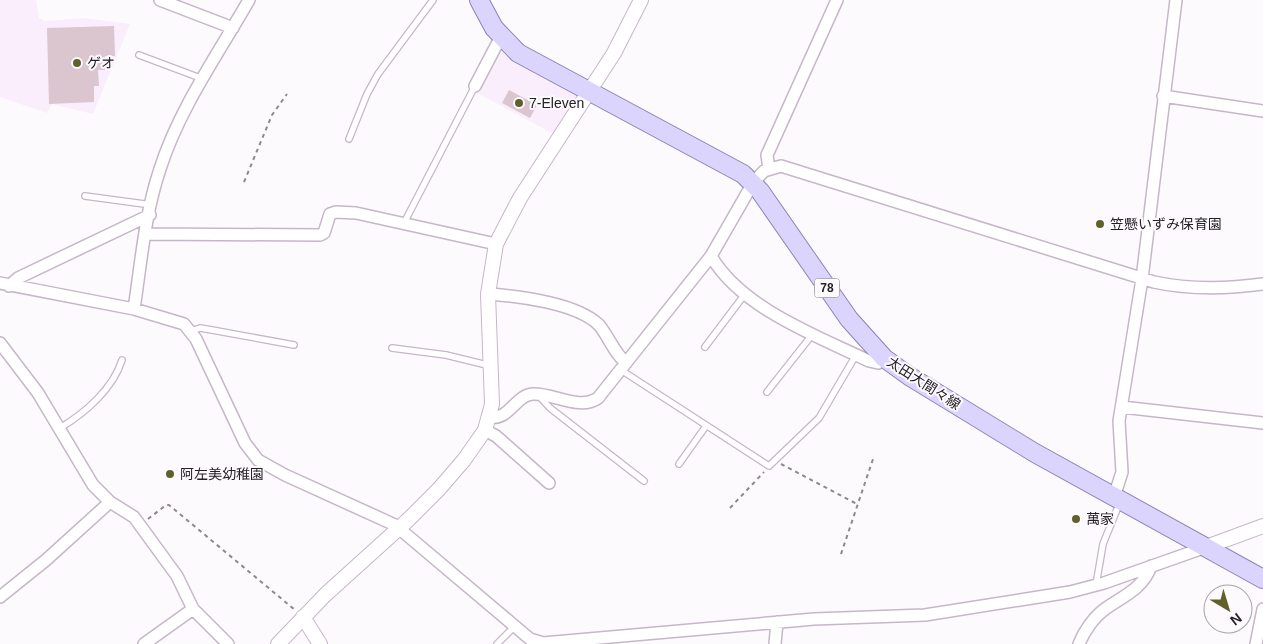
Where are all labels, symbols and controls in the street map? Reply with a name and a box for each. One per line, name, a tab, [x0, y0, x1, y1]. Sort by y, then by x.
place label: ゲオ	[87, 55, 115, 71]
marker: ゲオ	[71, 57, 83, 69]
place label: 7-Eleven	[529, 95, 584, 111]
marker: 7-Eleven	[513, 97, 525, 109]
place label: 笠懸いずみ保育園	[1110, 216, 1222, 232]
marker: 笠懸いずみ保育園	[1094, 218, 1106, 230]
road number: 78	[814, 278, 840, 298]
street label: 太田大間々線	[884, 353, 964, 413]
place label: 阿左美幼稚園	[180, 466, 264, 482]
marker: 阿左美幼稚園	[164, 468, 176, 480]
place label: 萬家	[1086, 511, 1114, 527]
marker: 萬家	[1070, 513, 1082, 525]
north arrow	[1203, 584, 1253, 634]
text: N	[1227, 610, 1245, 629]

